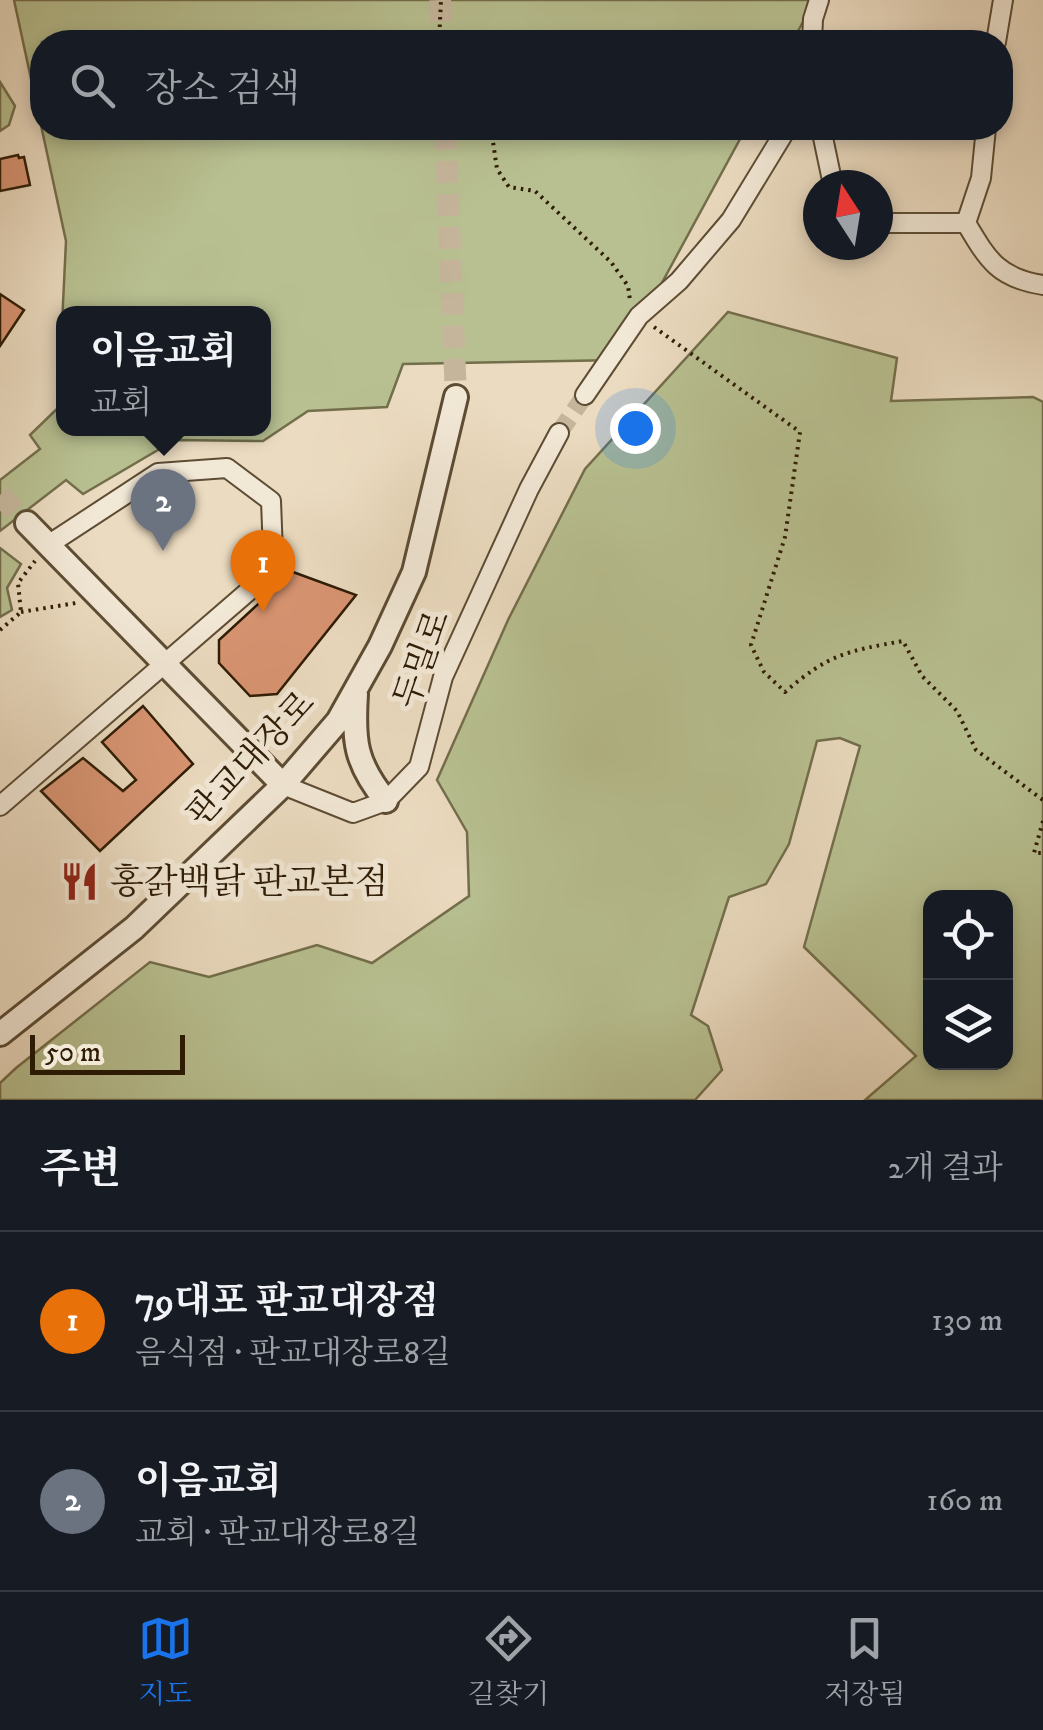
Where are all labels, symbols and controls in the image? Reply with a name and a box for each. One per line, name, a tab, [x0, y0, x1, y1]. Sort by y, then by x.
search box	[30, 30, 1013, 140]
icon: search	[65, 58, 120, 113]
text: 장소 검색	[145, 66, 300, 114]
north arrow	[803, 170, 893, 260]
popup	[56, 306, 271, 436]
text: 이음교회	[90, 328, 237, 376]
text: 교회	[90, 384, 152, 424]
your location	[610, 403, 661, 454]
pin: 2	[130, 468, 196, 551]
pin: 1	[230, 530, 296, 612]
street label: 두밀로	[385, 604, 461, 715]
street label: 판교대장로	[178, 683, 325, 836]
restaurant icon: 홍갉백닭 판교본점	[59, 860, 101, 902]
place label: 홍갉백닭 판교본점	[110, 861, 388, 905]
map controls	[923, 890, 1013, 1070]
button: locate	[923, 890, 1013, 980]
button: layers	[923, 980, 1013, 1070]
scale bar	[30, 1030, 185, 1074]
text: 50 m	[45, 1035, 101, 1070]
text: 주변	[40, 1144, 121, 1196]
text: 2개 결과	[888, 1149, 1003, 1189]
text: 79대포 판교대장점	[135, 1278, 439, 1326]
text: 1	[67, 1301, 78, 1341]
text: 130 m	[931, 1301, 1003, 1341]
text: 음식점 · 판교대장로8길	[135, 1334, 451, 1374]
text: 이음교회	[135, 1458, 282, 1506]
text: 2	[65, 1481, 80, 1521]
text: 160 m	[927, 1481, 1003, 1521]
text: 교회 · 판교대장로8길	[135, 1514, 420, 1554]
tab: 지도	[138, 1611, 193, 1712]
tab: 길찾기	[468, 1611, 549, 1712]
tab: 저장됨	[824, 1611, 905, 1712]

